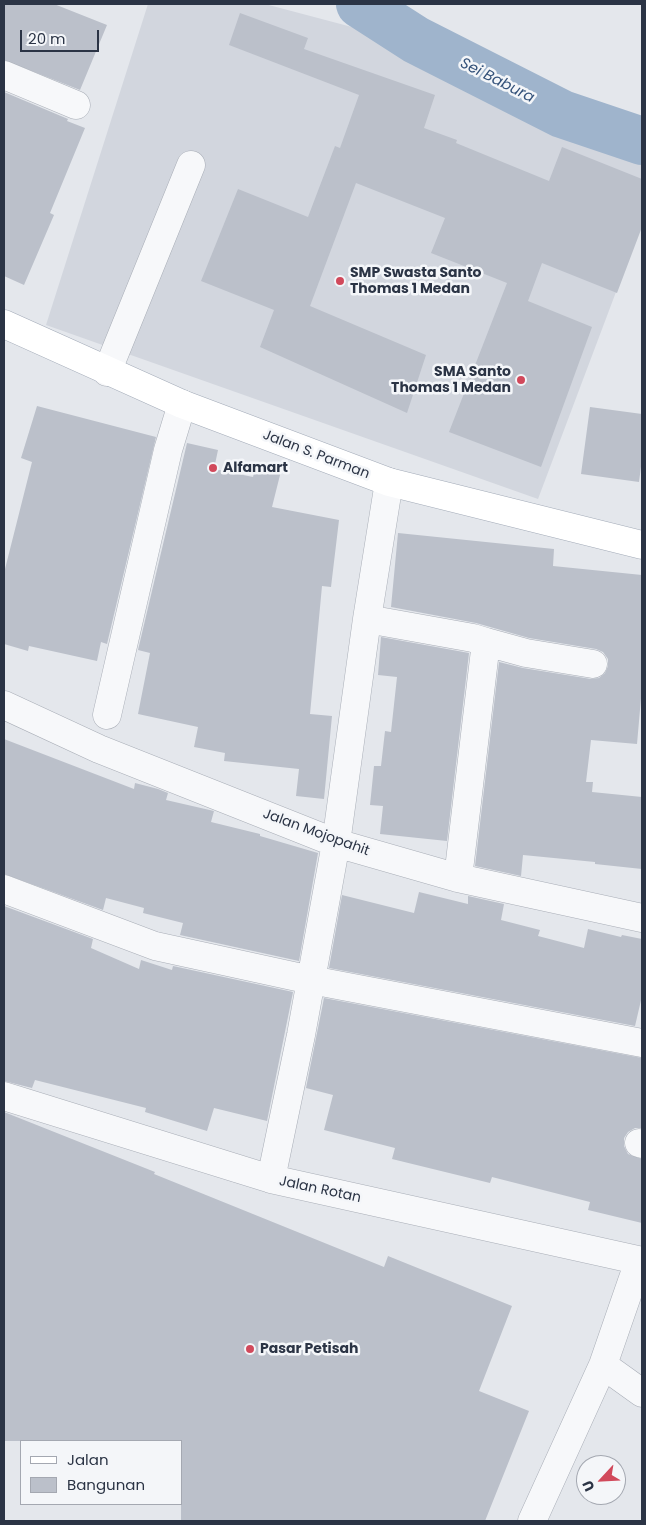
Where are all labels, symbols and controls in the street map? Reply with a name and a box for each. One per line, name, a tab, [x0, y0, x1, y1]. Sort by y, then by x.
scale bar	[22, 20, 101, 52]
text: 20 m	[28, 28, 66, 49]
water label: Sei Babura	[457, 55, 537, 107]
place label: SMP Swasta Santo Thomas 1 Medan	[350, 265, 482, 298]
marker: SMP Swasta Santo Thomas 1 Medan	[334, 275, 346, 287]
place label: SMA Santo Thomas 1 Medan	[391, 364, 511, 397]
marker: SMA Santo Thomas 1 Medan	[515, 374, 527, 386]
street label: Jalan S. Parman	[260, 427, 372, 483]
place label: Alfamart	[223, 460, 288, 476]
marker: Alfamart	[207, 462, 219, 474]
street label: Jalan Mojopahit	[260, 806, 372, 860]
street label: Jalan Rotan	[277, 1173, 363, 1207]
place label: Pasar Petisah	[260, 1341, 358, 1357]
marker: Pasar Petisah	[244, 1343, 256, 1355]
legend	[20, 1440, 182, 1505]
text: Jalan	[67, 1449, 109, 1470]
north arrow	[576, 1455, 626, 1505]
text: Bangunan	[67, 1474, 145, 1495]
text: U	[577, 1477, 599, 1495]

